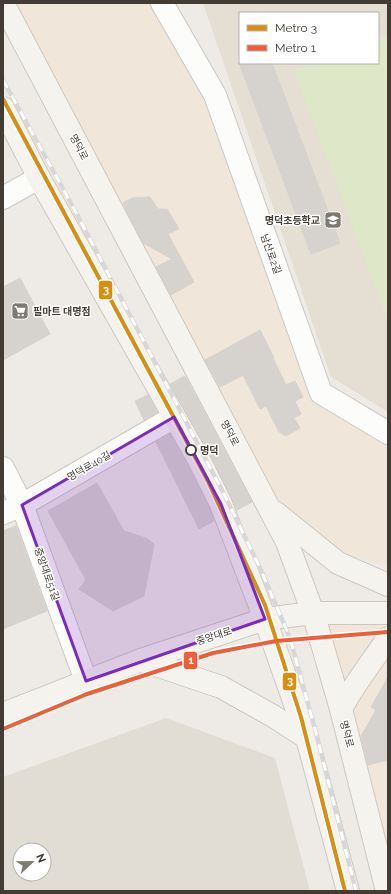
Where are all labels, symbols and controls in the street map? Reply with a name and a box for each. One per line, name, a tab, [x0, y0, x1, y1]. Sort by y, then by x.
legend	[239, 12, 379, 64]
text: Metro 3	[275, 21, 317, 35]
text: Metro 1	[275, 41, 316, 55]
street label: 명덕로	[68, 132, 90, 162]
school or university icon: 명덕초등학교	[323, 210, 343, 230]
place label: 명덕초등학교	[265, 214, 320, 226]
street label: 남산로2길	[259, 232, 283, 276]
line badge: 3	[98, 280, 113, 300]
text: 3	[103, 284, 109, 297]
supermarket icon: 필마트 대명점	[10, 301, 30, 321]
place label: 필마트 대명점	[33, 306, 91, 317]
street label: 명덕로	[219, 418, 241, 448]
marker: 명덕	[185, 444, 197, 456]
place label: 명덕	[200, 445, 218, 456]
street label: 명덕로40길	[65, 449, 113, 483]
street label: 중앙대로51길	[32, 546, 62, 602]
street label: 중앙대로	[195, 625, 233, 647]
line badge: 1	[183, 651, 198, 670]
text: 1	[188, 654, 194, 667]
line badge: 3	[282, 672, 297, 691]
text: 3	[287, 675, 293, 688]
street label: 명덕로	[338, 719, 356, 749]
north arrow	[12, 842, 52, 882]
text: N	[33, 852, 48, 865]

